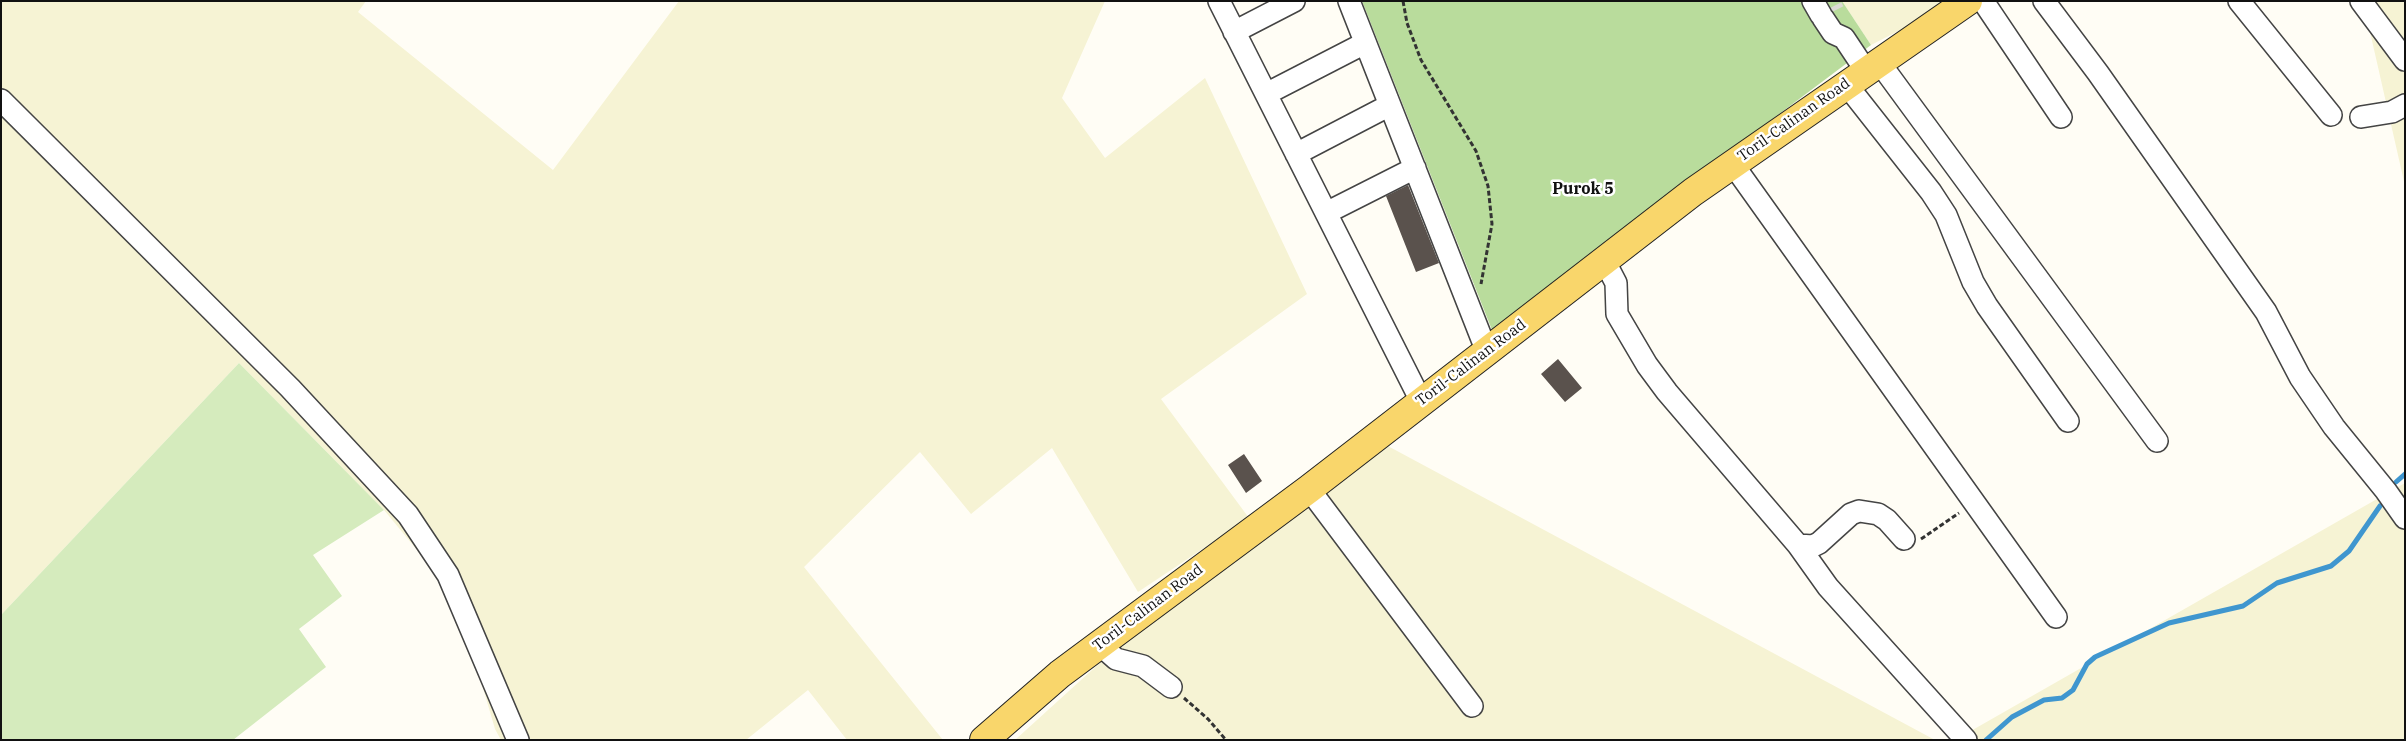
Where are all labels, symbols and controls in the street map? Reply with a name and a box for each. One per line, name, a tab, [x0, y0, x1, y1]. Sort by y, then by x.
street label: Toril-Calinan Road	[1734, 74, 1854, 166]
district label: Purok 5	[1552, 179, 1614, 199]
street label: Toril-Calinan Road	[1412, 316, 1530, 410]
street label: Toril-Calinan Road	[1089, 561, 1207, 655]

